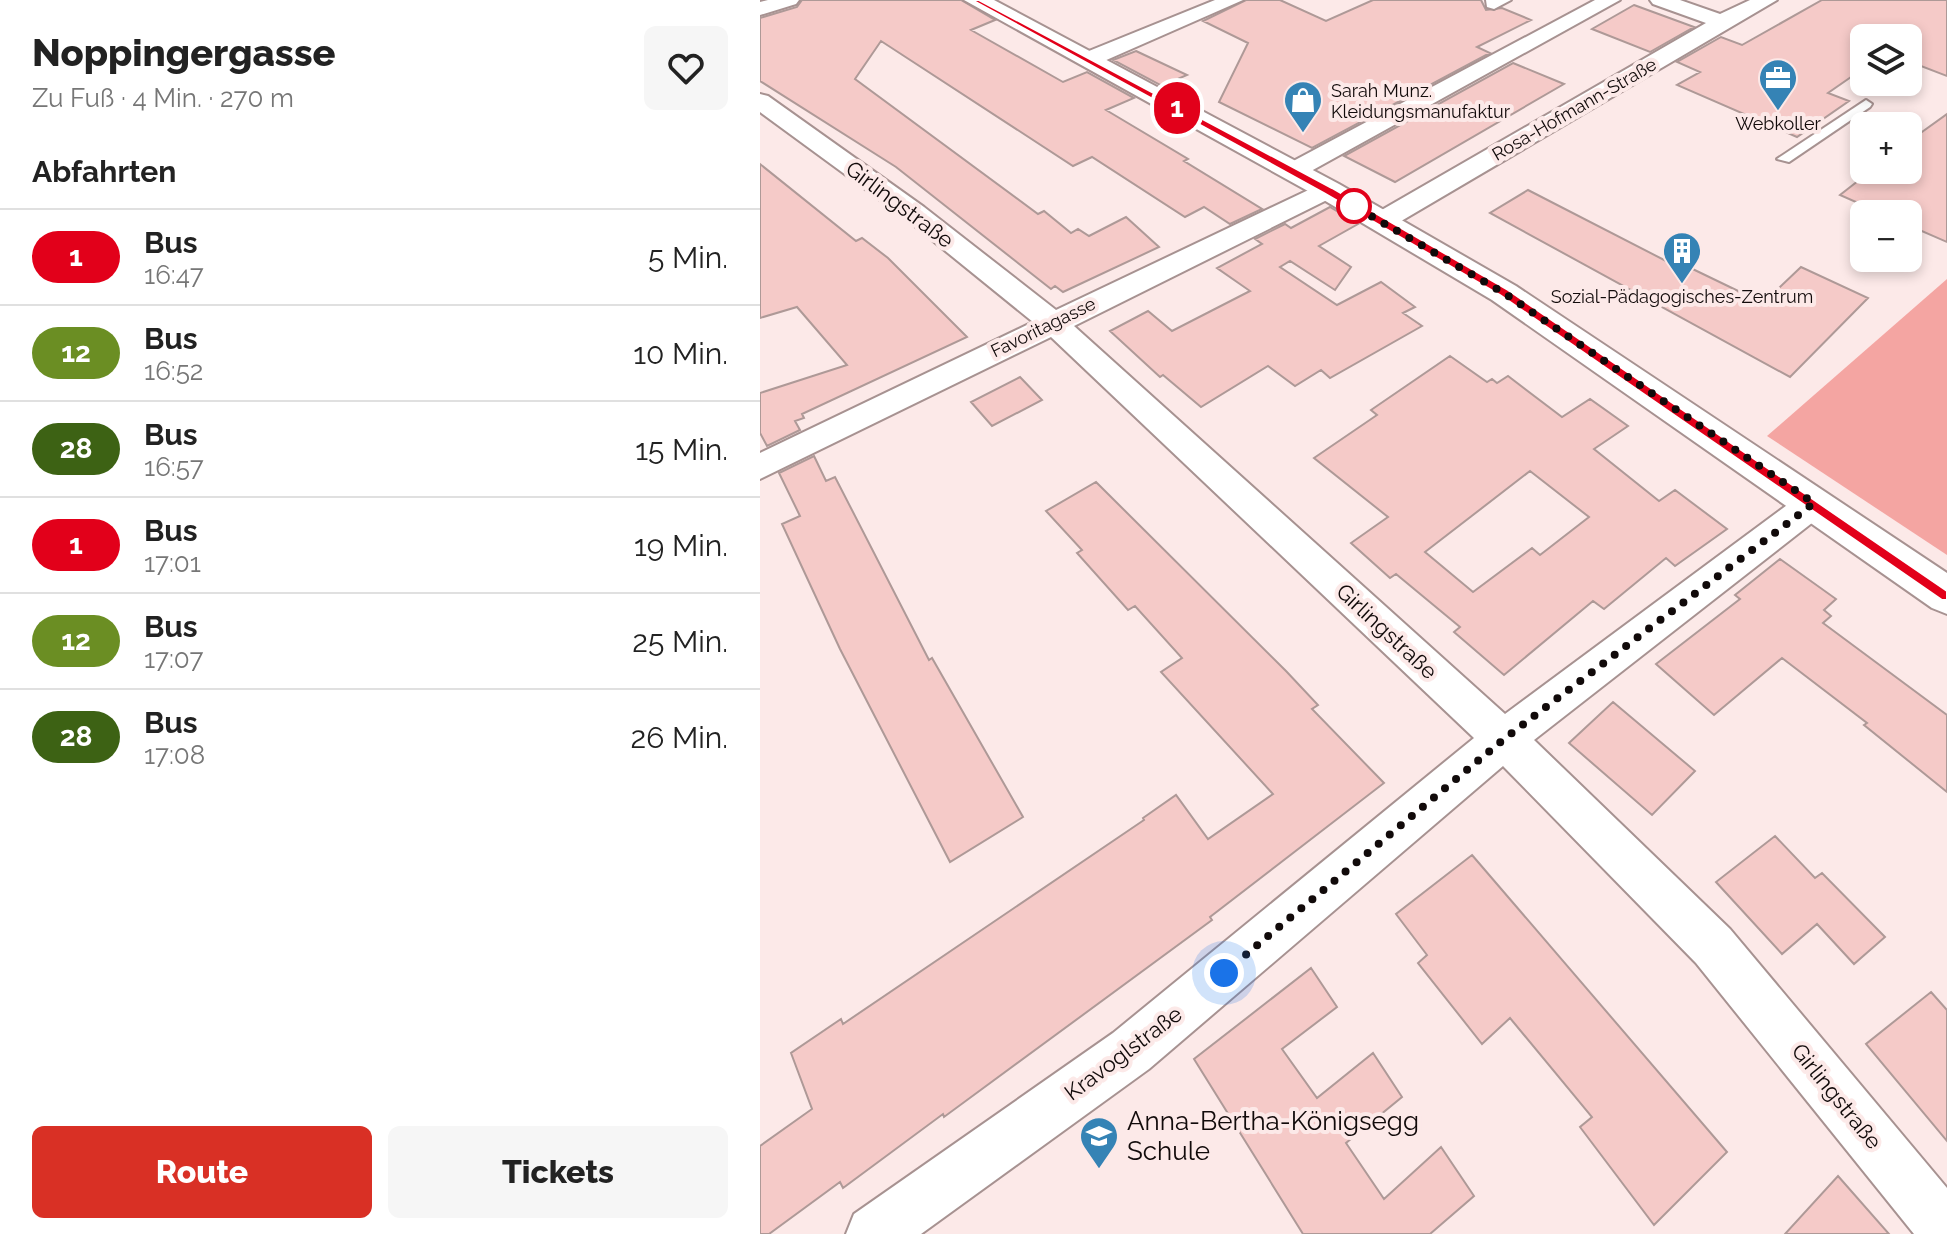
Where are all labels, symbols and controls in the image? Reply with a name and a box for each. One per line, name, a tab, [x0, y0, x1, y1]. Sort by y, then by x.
map controls	[1850, 24, 1922, 272]
button: layers	[1850, 24, 1922, 96]
button: heart	[644, 26, 728, 110]
text: Noppingergasse	[32, 30, 336, 75]
street label: Rosa-Hofmann-Straße	[1488, 53, 1660, 165]
office icon: Webkoller	[1757, 57, 1799, 112]
shop icon: Sarah Munz. Kleidungsmanufaktur	[1282, 79, 1324, 134]
place label: Sarah Munz. Kleidungsmanufaktur	[1331, 80, 1511, 122]
line badge: 1	[1151, 82, 1203, 134]
text: Zu Fuß · 4 Min. · 270 m	[32, 83, 294, 113]
text: 1	[1170, 91, 1184, 124]
button: +	[1850, 112, 1922, 184]
place label: Webkoller	[1735, 113, 1822, 134]
text: Abfahrten	[32, 154, 176, 189]
street label: Girlingstraße	[841, 155, 959, 253]
unlabelled marker	[1337, 189, 1371, 223]
button: −	[1850, 200, 1922, 272]
text: Bus	[144, 225, 198, 260]
building icon: Sozial-Pädagogisches-Zentrum	[1661, 230, 1703, 285]
text: 1	[69, 240, 83, 273]
text: 5 Min.	[648, 240, 728, 275]
text: 16:47	[144, 260, 204, 290]
place label: Sozial-Pädagogisches-Zentrum	[1551, 286, 1813, 307]
street label: Favoritagasse	[987, 292, 1099, 361]
text: Bus	[144, 321, 198, 356]
text: 12	[61, 336, 91, 369]
text: 10 Min.	[633, 336, 728, 371]
text: 16:52	[144, 356, 203, 386]
text: Bus	[144, 417, 198, 452]
text: 28	[60, 432, 92, 465]
text: 15 Min.	[635, 432, 728, 467]
text: 16:57	[144, 452, 204, 482]
text: Bus	[144, 513, 198, 548]
text: 1	[69, 528, 83, 561]
text: 19 Min.	[634, 528, 728, 563]
text: 17:01	[144, 548, 201, 578]
street label: Girlingstraße	[1331, 578, 1443, 684]
text: Bus	[144, 609, 198, 644]
text: 12	[61, 624, 91, 657]
text: 25 Min.	[632, 624, 728, 659]
text: 17:07	[144, 644, 203, 674]
text: Bus	[144, 705, 198, 740]
text: 28	[60, 720, 92, 753]
text: 26 Min.	[631, 720, 728, 755]
text: 17:08	[144, 740, 205, 770]
your location	[1204, 953, 1244, 993]
street label: Kravoglstraße	[1059, 1000, 1187, 1106]
street label: Girlingstraße	[1787, 1038, 1887, 1154]
place label: Anna-Bertha-Königsegg Schule	[1127, 1106, 1419, 1166]
school or university icon: Anna-Bertha-Königsegg Schule	[1078, 1115, 1120, 1170]
button: Route	[32, 1126, 372, 1218]
button: Tickets	[388, 1126, 728, 1218]

